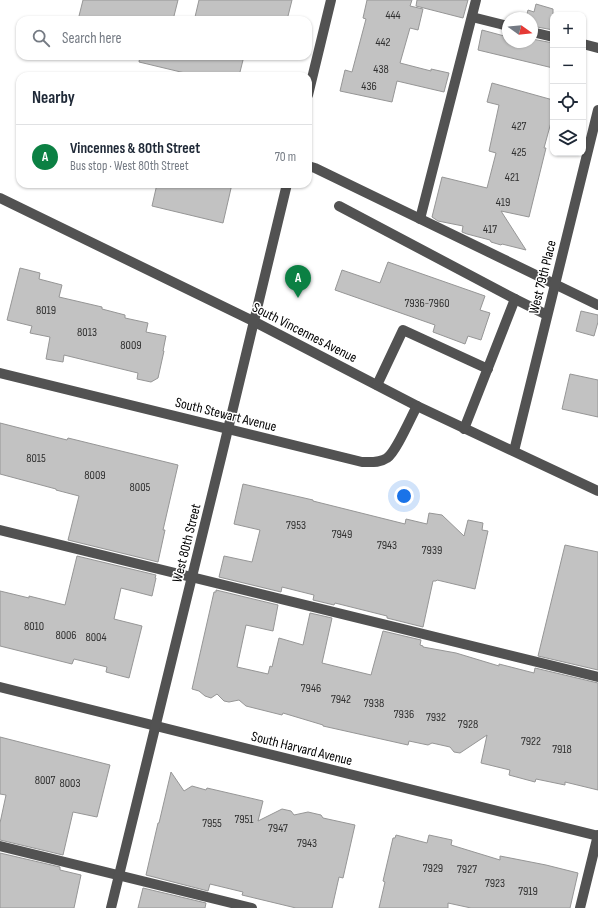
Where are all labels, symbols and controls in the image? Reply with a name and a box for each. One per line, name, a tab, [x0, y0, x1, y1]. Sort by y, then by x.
house number: 444	[385, 8, 401, 23]
north arrow	[502, 12, 538, 48]
map controls	[550, 12, 586, 156]
button: +	[550, 12, 586, 48]
search box	[16, 16, 312, 60]
icon: search	[30, 27, 52, 49]
text: Search here	[62, 29, 122, 48]
house number: 442	[375, 35, 391, 50]
button: −	[550, 48, 586, 84]
house number: 438	[373, 62, 389, 77]
house number: 436	[361, 79, 377, 94]
button: locate	[550, 84, 586, 120]
text: Nearby	[32, 88, 75, 108]
house number: 427	[512, 119, 527, 134]
button: layers	[550, 120, 586, 156]
text: Vincennes & 80th Street	[70, 139, 200, 158]
house number: 425	[512, 145, 527, 160]
text: A	[42, 149, 48, 165]
text: 70 m	[275, 149, 296, 165]
text: Bus stop · West 80th Street	[70, 158, 189, 174]
house number: 421	[505, 170, 520, 185]
house number: 419	[496, 195, 510, 210]
house number: 417	[483, 222, 497, 237]
street label: West 79th Place	[525, 238, 560, 316]
pin: A	[285, 265, 311, 298]
house number: 7936-7960	[404, 296, 450, 311]
street label: South Vincennes Avenue	[250, 299, 360, 366]
house number: 8019	[36, 303, 56, 318]
house number: 8013	[77, 325, 97, 340]
house number: 8009	[120, 338, 142, 353]
street label: South Stewart Avenue	[173, 394, 278, 435]
house number: 8015	[26, 451, 46, 466]
house number: 8009	[84, 468, 106, 483]
house number: 8005	[130, 480, 151, 495]
your location	[394, 486, 414, 506]
street label: West 80th Street	[169, 502, 204, 584]
house number: 7953	[286, 518, 306, 533]
house number: 7949	[332, 527, 352, 542]
house number: 7943	[377, 538, 397, 553]
house number: 7939	[422, 543, 442, 558]
house number: 8010	[24, 619, 44, 634]
house number: 8006	[55, 628, 77, 643]
house number: 8004	[86, 630, 106, 645]
house number: 7946	[301, 681, 321, 696]
house number: 7942	[331, 692, 351, 707]
house number: 7938	[364, 696, 384, 711]
house number: 7936	[394, 707, 414, 722]
house number: 7932	[426, 710, 446, 725]
house number: 7928	[458, 717, 478, 732]
street label: South Harvard Avenue	[250, 728, 354, 769]
house number: 7922	[521, 734, 541, 749]
house number: 7918	[552, 742, 572, 757]
house number: 8007	[35, 773, 56, 788]
house number: 8003	[60, 776, 81, 791]
house number: 7951	[234, 812, 254, 827]
house number: 7955	[202, 816, 222, 831]
house number: 7947	[268, 821, 288, 836]
house number: 7943	[297, 836, 317, 851]
house number: 7929	[423, 861, 443, 876]
house number: 7927	[457, 862, 477, 877]
house number: 7923	[485, 876, 505, 891]
house number: 7919	[518, 884, 538, 899]

